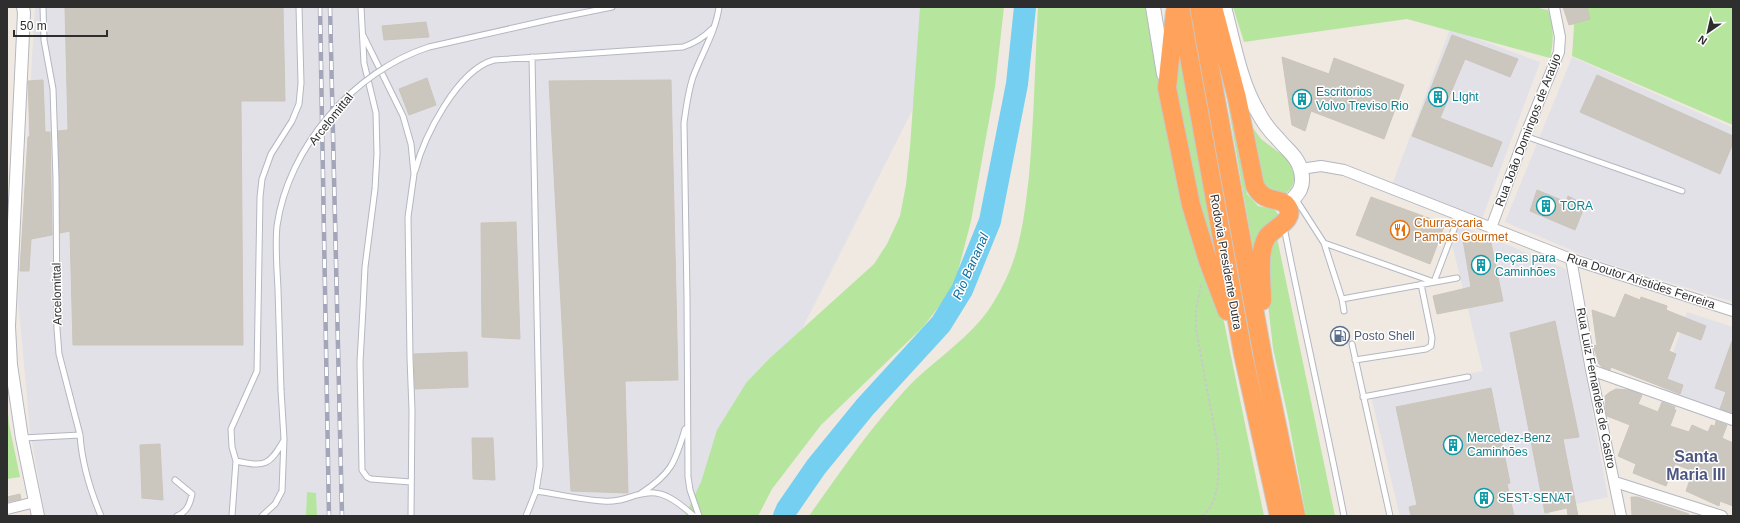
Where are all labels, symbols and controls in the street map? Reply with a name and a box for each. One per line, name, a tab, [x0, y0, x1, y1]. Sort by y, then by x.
scale bar	[14, 12, 107, 38]
north arrow	[1688, 12, 1728, 52]
text: 50 m	[20, 19, 47, 33]
text: N	[1696, 33, 1709, 47]
street label: Rua João Domingos de Araújo	[1492, 51, 1564, 208]
place label: Escritorios Volvo Treviso Rio	[1316, 85, 1409, 113]
building icon: LIght	[1427, 86, 1449, 108]
building icon: Escritorios Volvo Treviso Rio	[1291, 88, 1313, 110]
street label: Arcelomittal	[306, 90, 356, 148]
place label: LIght	[1452, 90, 1479, 104]
street label: Rodovia Presidente Dutra	[1207, 193, 1245, 331]
building icon: TORA	[1535, 195, 1557, 217]
place label: TORA	[1560, 199, 1593, 213]
place label: Churrascaria Pampas Gourmet	[1414, 216, 1509, 244]
restaurant icon: Churrascaria Pampas Gourmet	[1389, 219, 1411, 241]
water label: Rio Bananal	[949, 230, 992, 302]
street label: Rua Doutor Aristides Ferreira	[1565, 250, 1717, 312]
place label: Peças para Caminhões	[1495, 251, 1556, 279]
building icon: Peças para Caminhões	[1470, 254, 1492, 276]
street label: Arcelomittal	[49, 263, 65, 325]
street label: Rua Luiz Fernandes de Castro	[1574, 306, 1619, 470]
fuel station icon: Posto Shell	[1329, 325, 1351, 347]
place label: Posto Shell	[1354, 329, 1415, 343]
place label: Mercedez-Benz Caminhões	[1467, 431, 1551, 459]
building icon: Mercedez-Benz Caminhões	[1442, 434, 1464, 456]
district label: Santa Maria III	[1666, 448, 1726, 483]
building icon: SEST-SENAT	[1473, 487, 1495, 509]
place label: SEST-SENAT	[1498, 491, 1572, 505]

